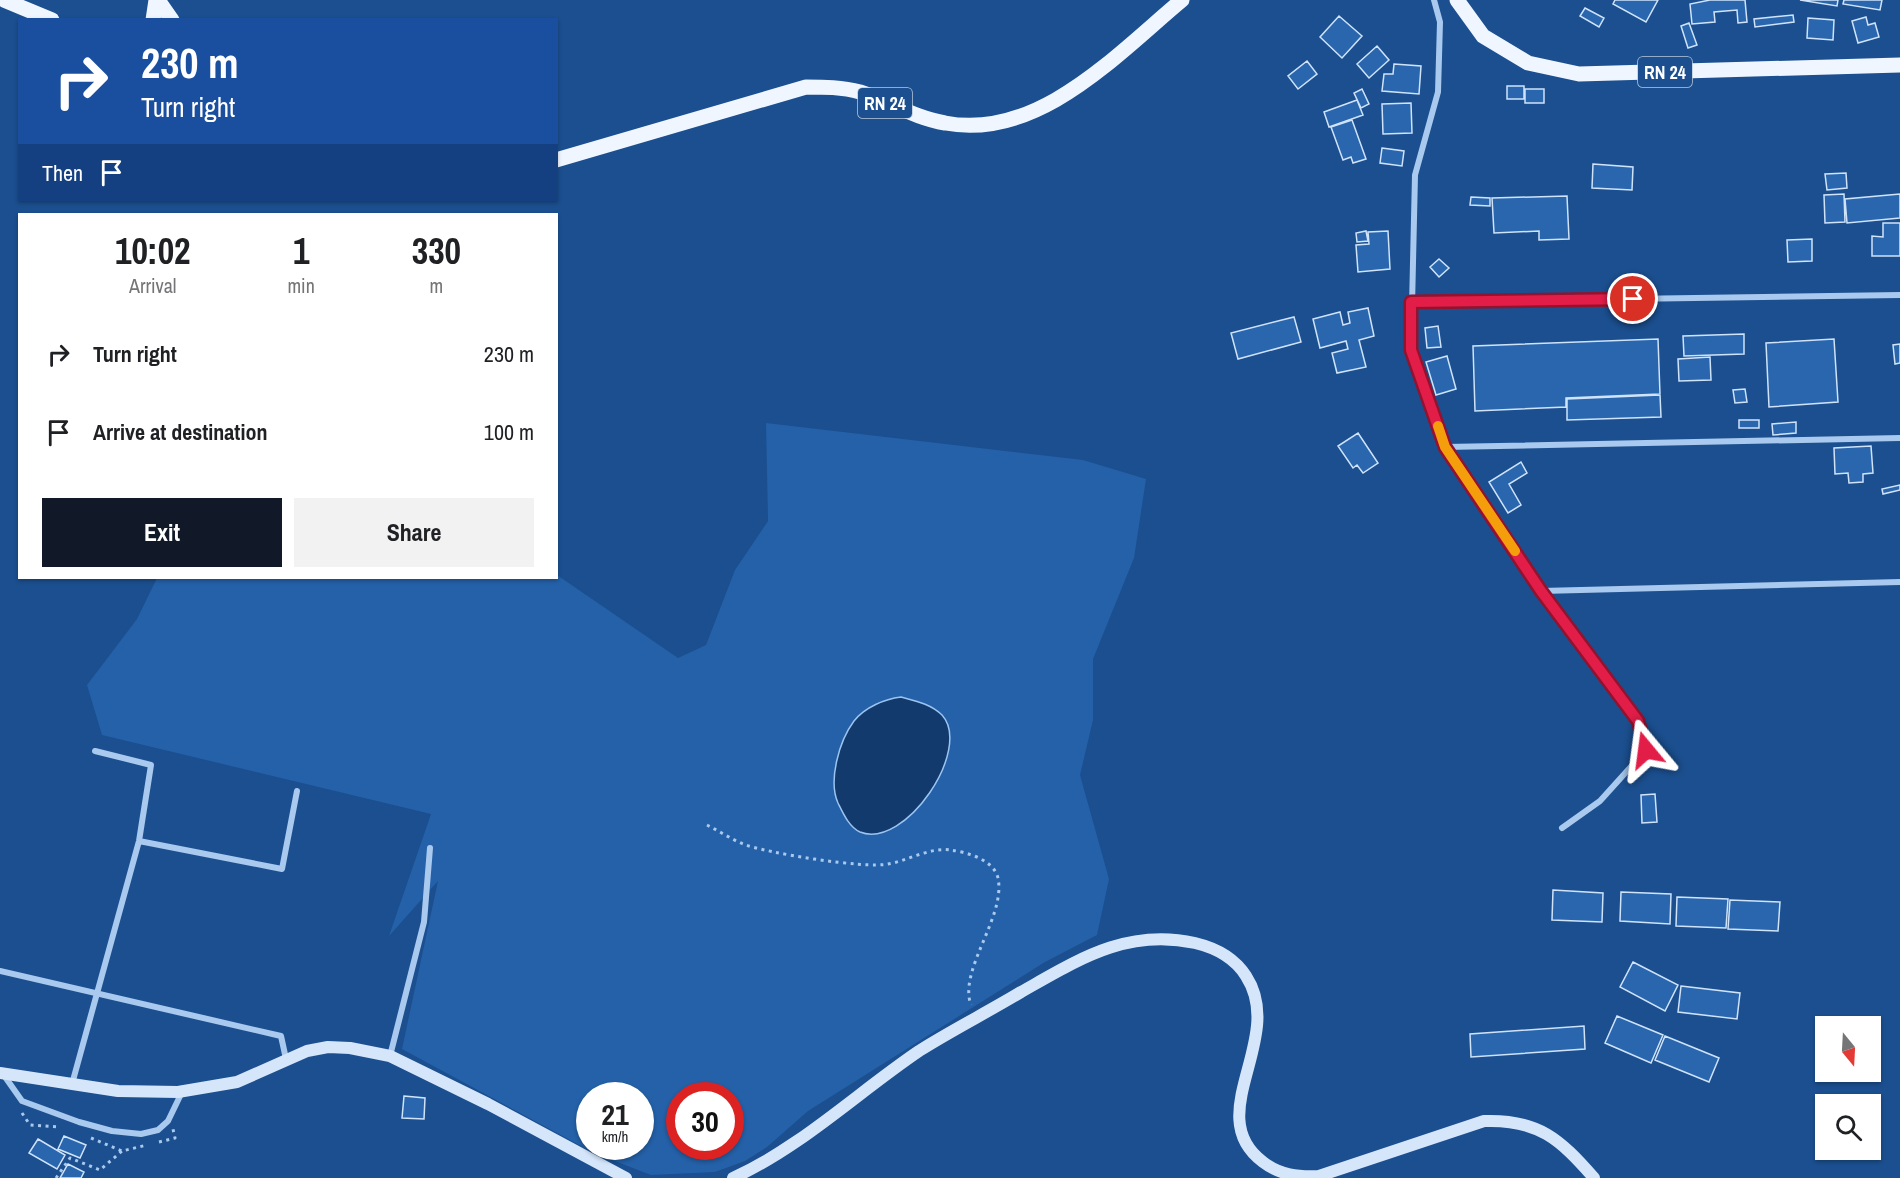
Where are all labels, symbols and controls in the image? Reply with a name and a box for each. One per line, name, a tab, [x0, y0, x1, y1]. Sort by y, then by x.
text: 230 m	[141, 35, 239, 91]
icon: right	[42, 42, 120, 120]
road number: RN 24	[1638, 57, 1692, 87]
road number: RN 24	[858, 88, 912, 118]
text: Turn right	[141, 89, 235, 125]
icon: arrive	[95, 156, 128, 189]
text: Then	[42, 158, 83, 188]
text: 10:02	[115, 227, 190, 275]
text: 1	[293, 227, 309, 275]
text: 330	[412, 227, 461, 275]
text: Arrival	[129, 272, 176, 299]
text: min	[287, 272, 315, 299]
text: m	[430, 272, 443, 299]
pin	[1607, 273, 1658, 324]
icon: arrive	[1616, 282, 1649, 315]
icon: right	[42, 338, 75, 371]
text: Turn right	[93, 339, 177, 369]
text: 230 m	[484, 339, 534, 369]
icon: arrive	[42, 416, 75, 449]
text: Arrive at destination	[93, 417, 267, 447]
text: 100 m	[484, 417, 534, 447]
button: Exit	[42, 498, 282, 567]
button: Share	[294, 498, 534, 567]
position arrow	[1614, 718, 1678, 782]
north arrow	[1815, 1016, 1881, 1082]
map controls	[1815, 1016, 1881, 1160]
speed limit sign: 30	[666, 1082, 744, 1160]
text: 21	[601, 1094, 629, 1134]
button: search	[1815, 1094, 1881, 1160]
text: km/h	[602, 1126, 628, 1147]

